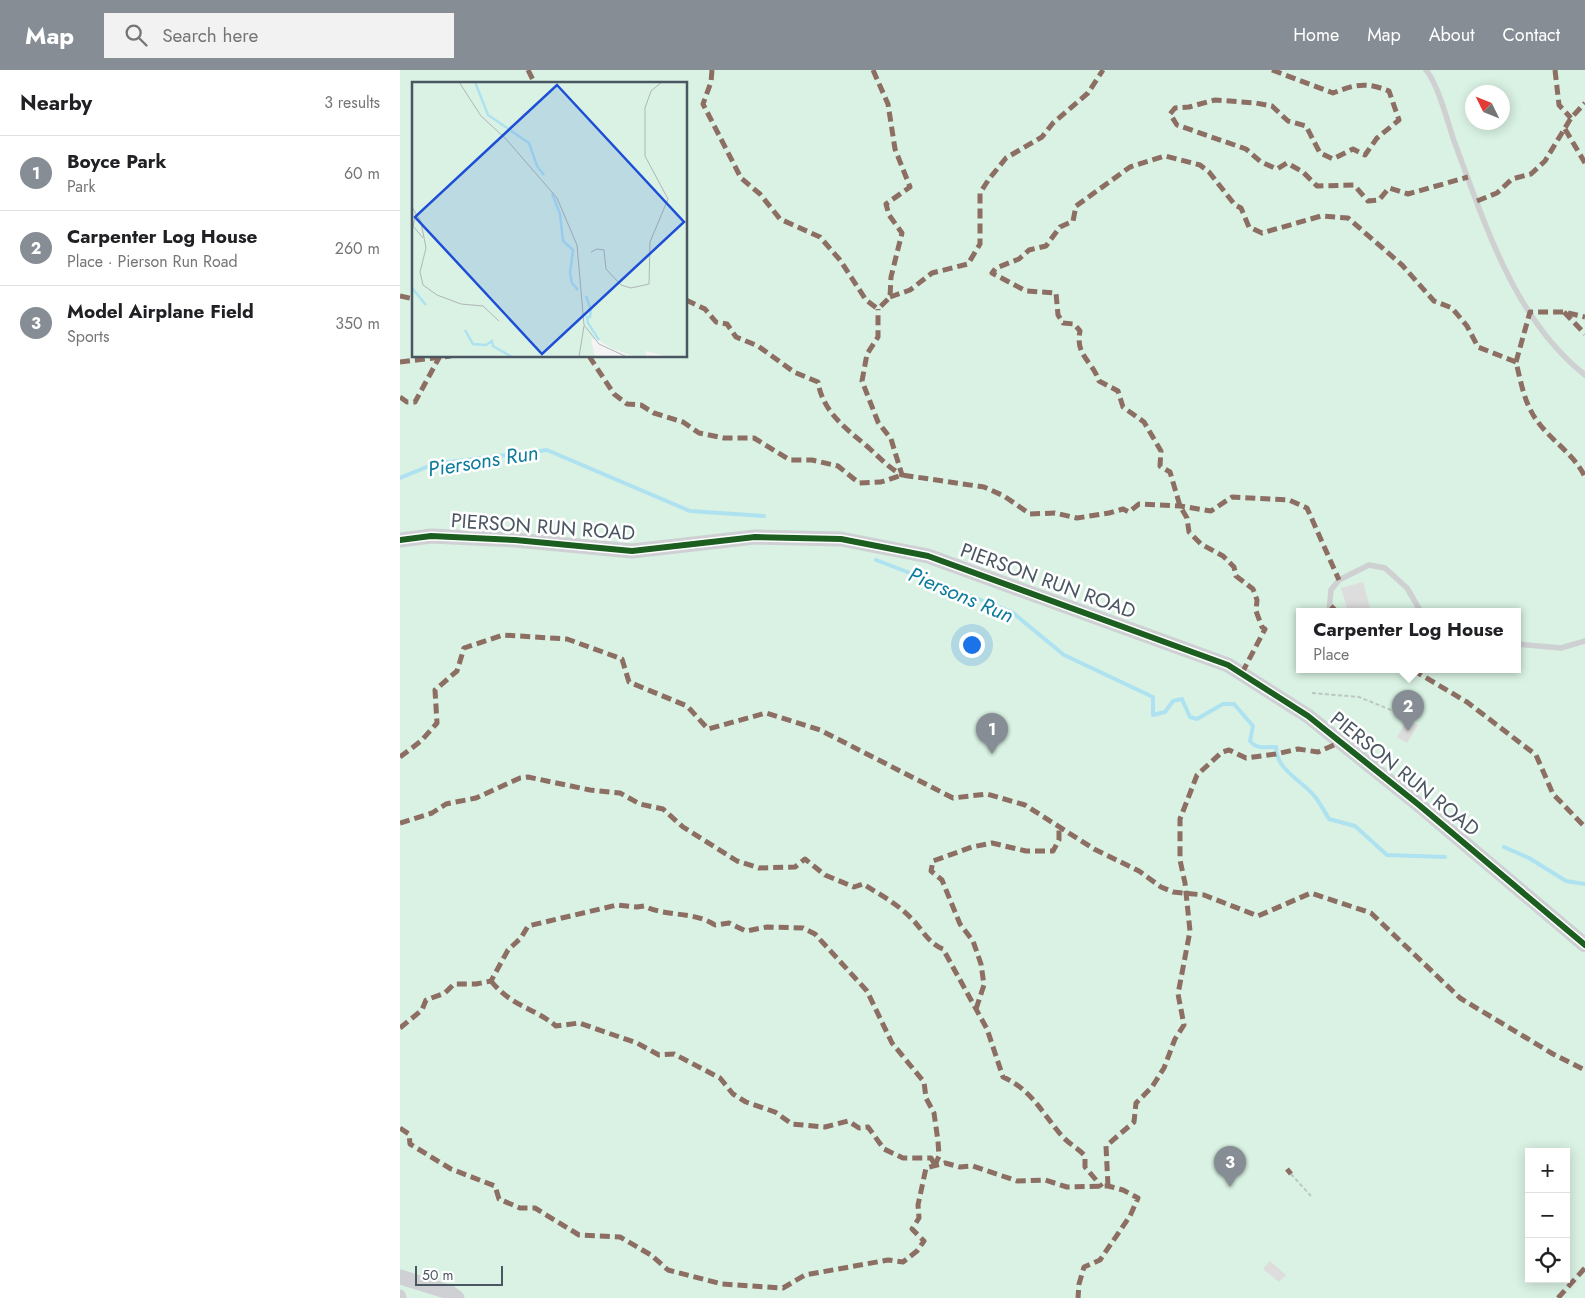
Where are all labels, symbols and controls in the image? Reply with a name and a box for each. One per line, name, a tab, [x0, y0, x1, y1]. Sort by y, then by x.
search box	[104, 13, 454, 58]
text: Map	[25, 18, 74, 53]
icon: search	[122, 21, 150, 49]
text: Search here	[162, 22, 258, 49]
text: Home	[1293, 22, 1339, 48]
text: Map	[1367, 22, 1401, 48]
text: About	[1429, 22, 1474, 48]
text: Contact	[1502, 22, 1560, 48]
inset map	[412, 82, 688, 358]
north arrow	[1465, 85, 1510, 130]
text: Nearby	[20, 88, 92, 118]
text: 3 results	[324, 91, 380, 114]
text: Boyce Park	[67, 148, 166, 175]
text: 1	[32, 162, 40, 185]
text: 60 m	[344, 162, 380, 185]
text: Park	[67, 175, 96, 198]
text: Carpenter Log House	[67, 223, 258, 250]
text: 2	[31, 237, 41, 260]
text: 260 m	[335, 237, 380, 260]
text: Place · Pierson Run Road	[67, 250, 238, 273]
text: Model Airplane Field	[67, 298, 254, 325]
text: 3	[31, 312, 41, 335]
text: 350 m	[335, 312, 380, 335]
text: Sports	[67, 325, 109, 348]
water label: Piersons Run	[426, 437, 540, 485]
street label: PIERSON RUN ROAD	[450, 506, 636, 548]
street label: PIERSON RUN ROAD	[956, 536, 1140, 626]
water label: Piersons Run	[904, 559, 1018, 631]
popup	[1296, 608, 1521, 673]
text: Carpenter Log House	[1313, 616, 1504, 643]
your location	[959, 632, 985, 658]
text: Place	[1313, 643, 1349, 666]
pin: 2	[1392, 690, 1424, 731]
street label: PIERSON RUN ROAD	[1324, 705, 1486, 843]
pin: 1	[976, 713, 1008, 754]
pin: 3	[1214, 1146, 1246, 1187]
map controls	[1525, 1148, 1570, 1283]
button: +	[1525, 1148, 1570, 1193]
button: −	[1525, 1193, 1570, 1238]
button: locate	[1525, 1238, 1570, 1283]
scale bar	[415, 1263, 502, 1286]
text: 50 m	[422, 1265, 453, 1285]

